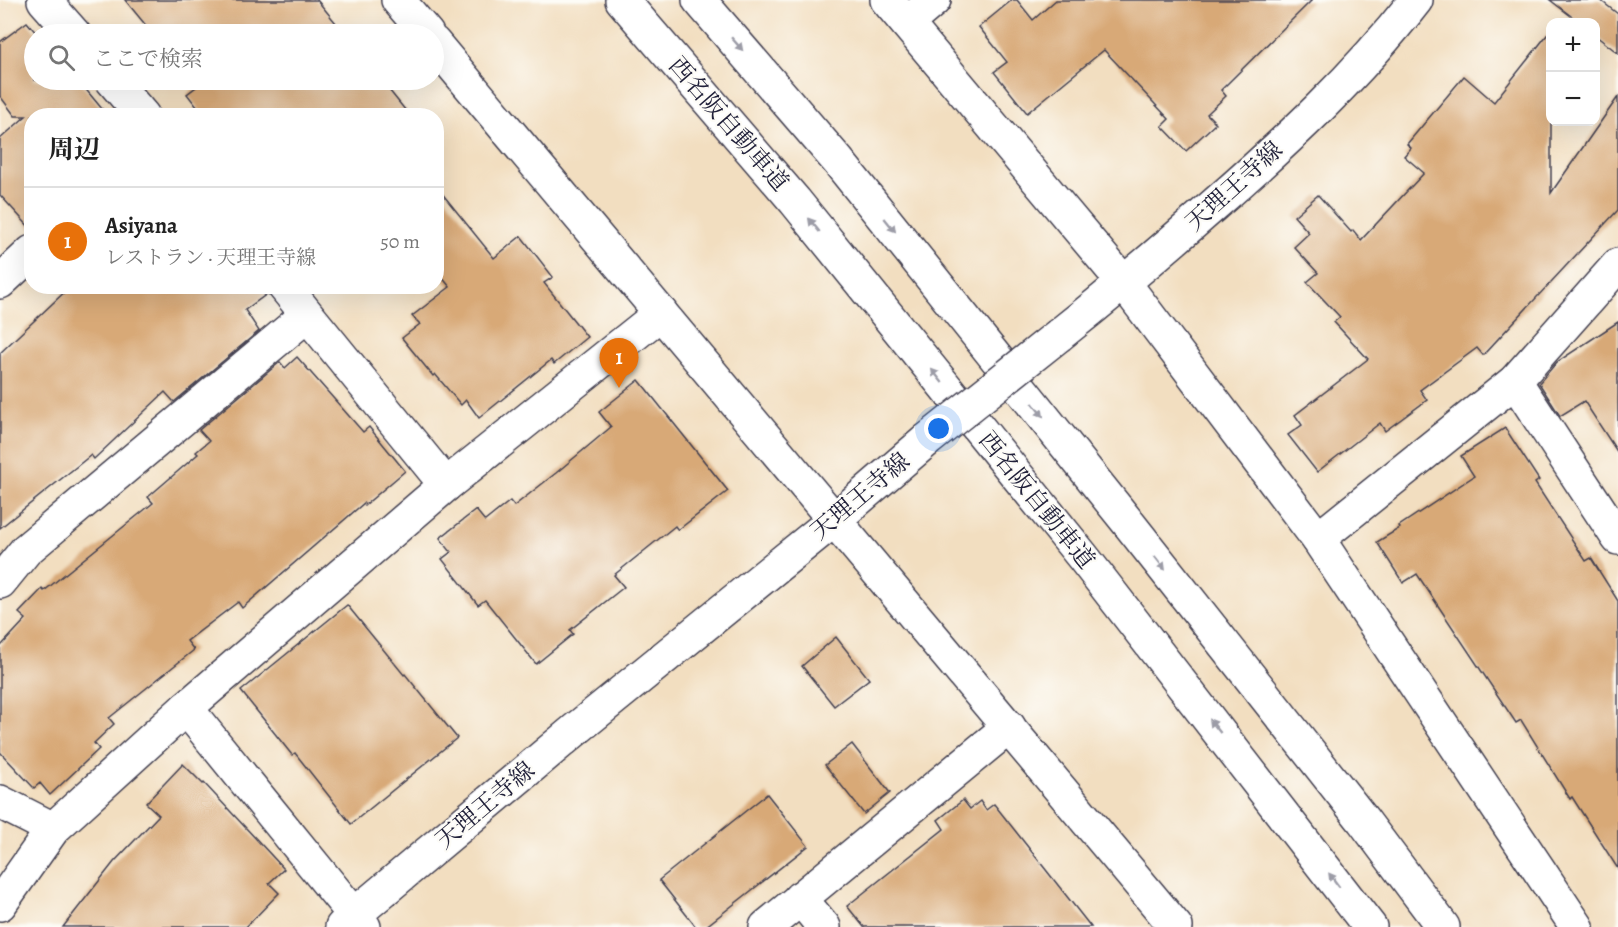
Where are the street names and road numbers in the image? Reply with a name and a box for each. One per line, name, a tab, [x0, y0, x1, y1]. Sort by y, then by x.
street label: 西名阪自動車道	[662, 50, 796, 198]
street label: 天理王寺線	[1179, 134, 1289, 238]
street label: 西名阪自動車道	[972, 425, 1102, 575]
street label: 天理王寺線	[804, 445, 916, 547]
street label: 天理王寺線	[429, 754, 541, 856]

